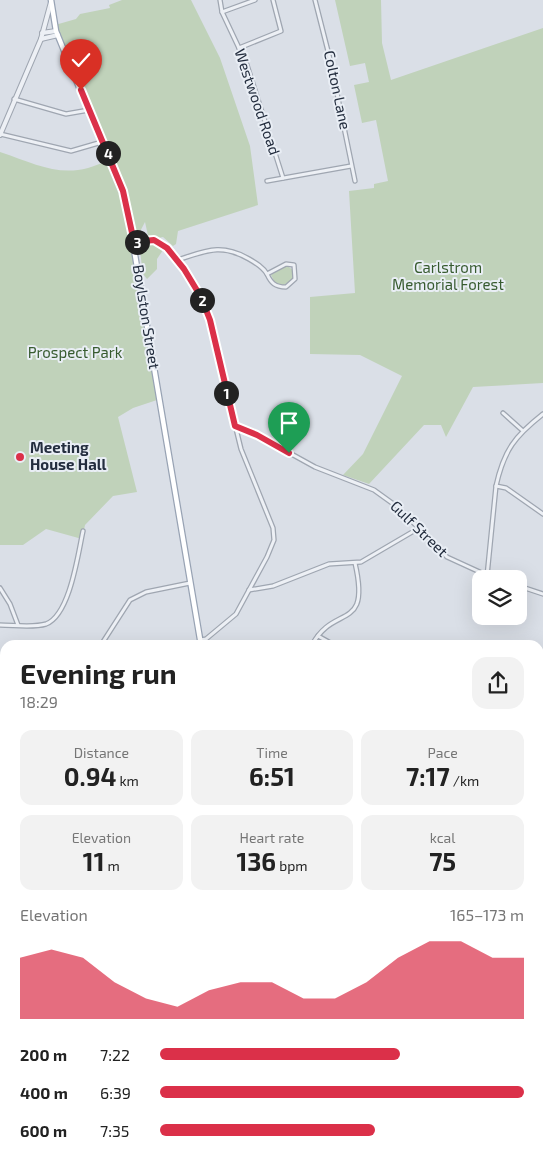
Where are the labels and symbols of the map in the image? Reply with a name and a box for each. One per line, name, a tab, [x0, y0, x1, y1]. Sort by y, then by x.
pin	[60, 39, 102, 90]
street label: Westwood Road	[231, 46, 285, 157]
street label: Colton Lane	[321, 49, 355, 131]
pin: 4	[96, 140, 120, 166]
pin: 3	[124, 230, 150, 254]
park label: Carlstrom Memorial Forest	[392, 258, 504, 293]
street label: Boylston Street	[130, 263, 164, 371]
pin: 2	[190, 288, 214, 312]
park label: Prospect Park	[28, 343, 123, 361]
pin: 1	[214, 380, 238, 406]
pin	[268, 402, 310, 453]
place label: Meeting House Hall	[30, 438, 107, 473]
marker: Meeting House Hall	[14, 451, 26, 463]
street label: Gulf Street	[387, 497, 452, 560]

